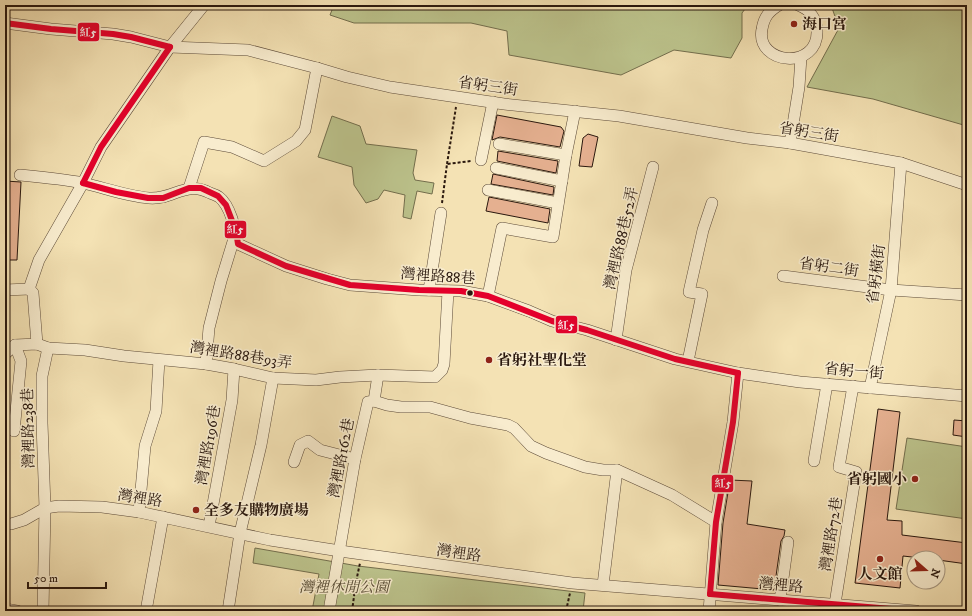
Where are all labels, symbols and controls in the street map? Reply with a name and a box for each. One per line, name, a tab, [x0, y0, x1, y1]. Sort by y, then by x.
place label: 海口宮	[802, 15, 847, 34]
marker: 海口宮	[789, 19, 799, 29]
line badge: 紅5	[77, 22, 100, 42]
text: 紅5	[80, 26, 97, 40]
street label: 省躬三街	[457, 73, 519, 100]
street label: 省躬三街	[778, 118, 840, 147]
street label: 灣裡路88巷52弄	[600, 185, 643, 291]
line badge: 紅5	[224, 220, 247, 239]
text: 紅5	[227, 223, 244, 237]
street label: 省躬橫街	[863, 243, 890, 305]
street label: 省躬二街	[798, 254, 860, 281]
street label: 灣裡路88巷	[400, 264, 476, 289]
unlabelled marker	[465, 288, 475, 298]
line badge: 紅5	[555, 315, 578, 334]
text: 紅5	[558, 319, 575, 333]
street label: 灣裡路88巷93弄	[189, 338, 293, 373]
place label: 省躬社聖化堂	[497, 351, 587, 370]
marker: 省躬社聖化堂	[484, 355, 494, 365]
street label: 省躬一街	[823, 359, 885, 384]
street label: 灣裡路238巷	[18, 388, 39, 468]
street label: 灣裡路196巷	[192, 404, 225, 487]
street label: 灣裡路162巷	[324, 417, 359, 499]
place label: 省躬國小	[847, 470, 907, 489]
line badge: 紅5	[711, 474, 734, 493]
marker: 省躬國小	[910, 474, 920, 484]
text: 紅5	[715, 477, 732, 491]
street label: 灣裡路	[116, 486, 164, 511]
street label: 灣裡路72巷	[816, 495, 847, 573]
place label: 全多友購物廣場	[204, 501, 309, 520]
marker: 全多友購物廣場	[191, 505, 201, 515]
street label: 灣裡路	[435, 541, 483, 566]
north arrow	[906, 550, 946, 590]
marker: 人文館	[875, 554, 885, 564]
scale bar	[28, 564, 106, 590]
place label: 人文館	[857, 565, 903, 584]
text: N	[926, 566, 943, 580]
text: 50 m	[34, 571, 58, 586]
street label: 灣裡路	[758, 574, 804, 597]
park label: 灣裡休閒公園	[299, 578, 391, 597]

